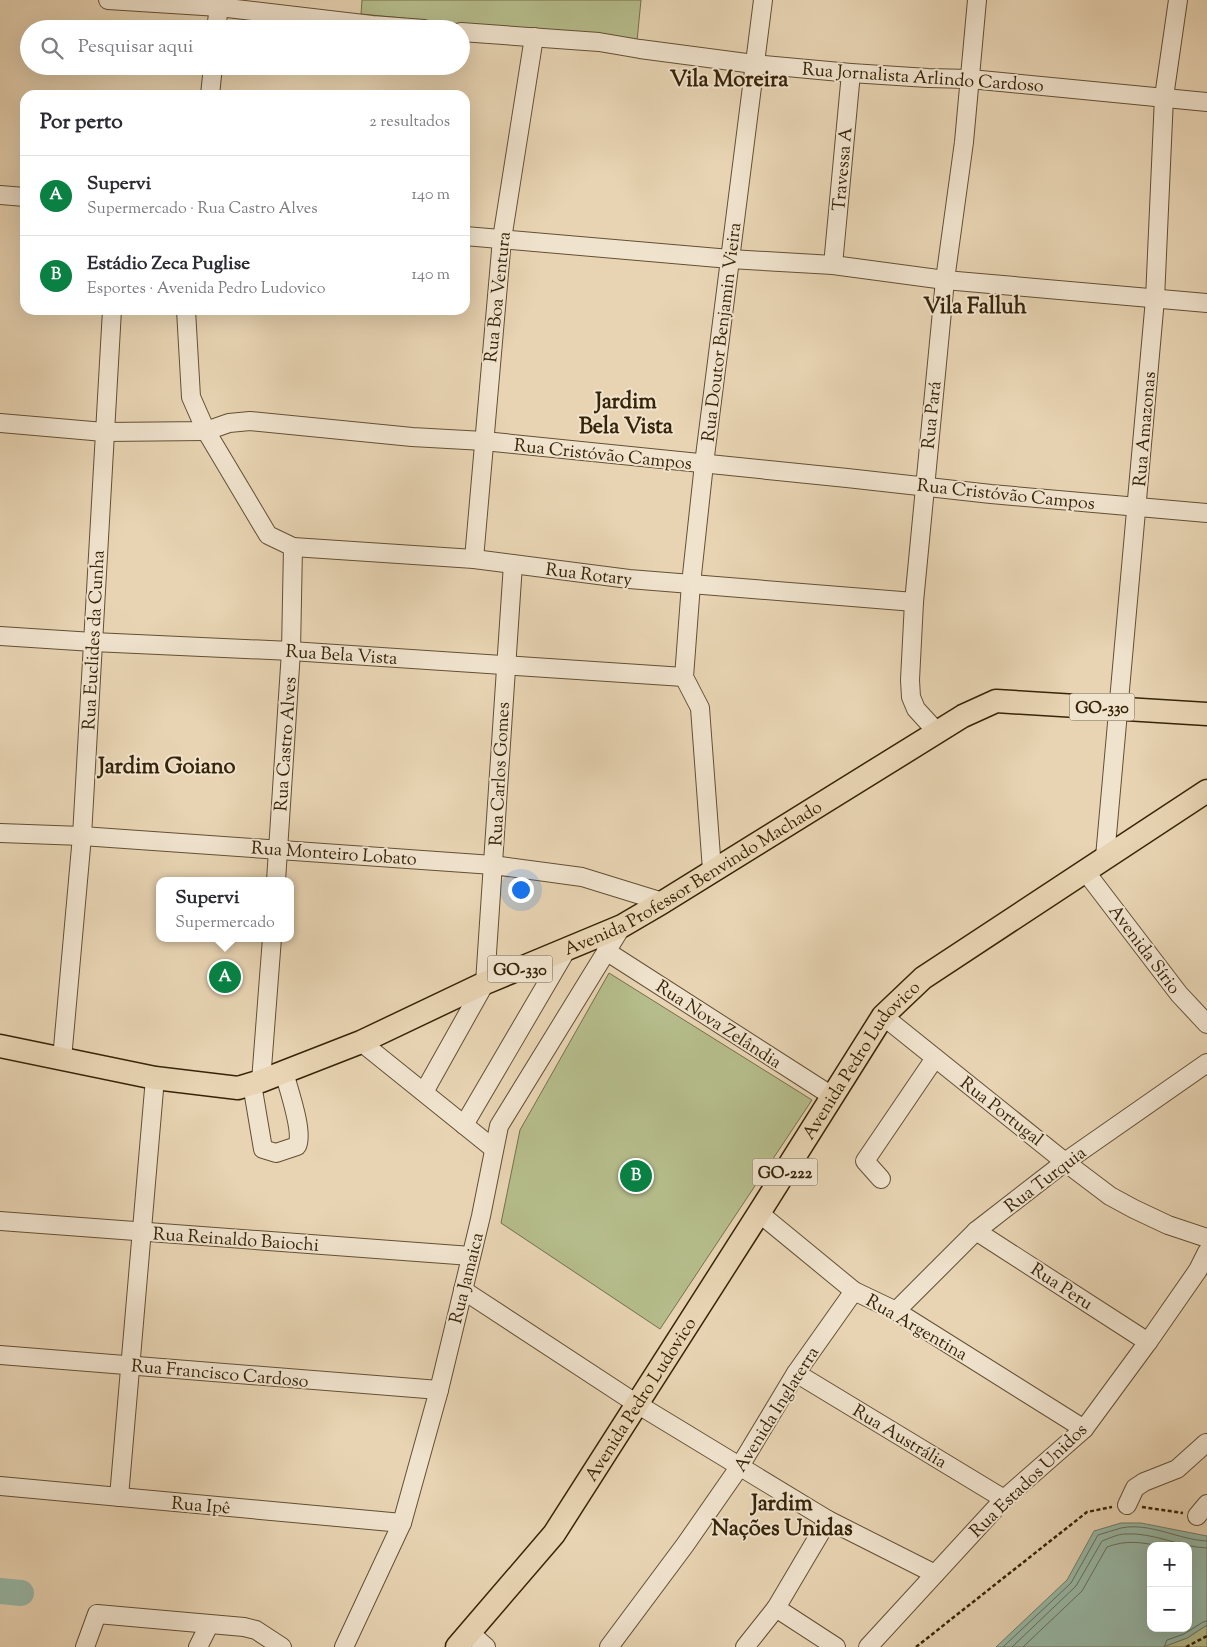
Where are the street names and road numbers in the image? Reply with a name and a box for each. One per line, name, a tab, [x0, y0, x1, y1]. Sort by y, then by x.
street label: Rua Jornalista Arlindo Cardoso	[801, 58, 1045, 100]
street label: Travessa A	[827, 126, 861, 212]
street label: Rua Doutor Benjamin Vieira	[697, 221, 749, 443]
street label: Rua Boa Ventura	[479, 231, 519, 364]
street label: Rua Amazonas	[1128, 371, 1164, 488]
street label: Rua Pará	[917, 380, 949, 450]
street label: Rua Cristóvão Campos	[512, 434, 693, 478]
street label: Rua Cristóvão Campos	[915, 474, 1096, 518]
street label: Rua Euclides da Cunha	[77, 550, 113, 731]
street label: Rua Rotary	[544, 558, 634, 594]
street label: Rua Bela Vista	[285, 640, 398, 673]
street label: Rua Castro Alves	[269, 676, 305, 812]
road number: GO-330	[1070, 694, 1134, 720]
street label: Rua Carlos Gomes	[484, 701, 518, 847]
street label: Avenida Professor Benvindo Machado	[561, 795, 828, 964]
street label: Rua Monteiro Lobato	[250, 836, 418, 874]
street label: Avenida Sírio	[1101, 900, 1186, 1001]
road number: GO-330	[488, 956, 552, 982]
street label: Rua Nova Zelândia	[650, 975, 786, 1076]
street label: Avenida Pedro Ludovico	[797, 976, 927, 1146]
street label: Rua Portugal	[954, 1072, 1048, 1153]
street label: Rua Turquia	[1000, 1141, 1093, 1220]
road number: GO-222	[752, 1158, 818, 1186]
street label: Rua Reinaldo Baiochi	[152, 1222, 320, 1260]
street label: Rua Jamaica	[444, 1230, 492, 1327]
street label: Rua Peru	[1025, 1258, 1097, 1318]
street label: Rua Argentina	[860, 1289, 972, 1368]
street label: Avenida Pedro Ludovico	[580, 1313, 704, 1487]
street label: Avenida Inglaterra	[729, 1342, 827, 1478]
street label: Rua Francisco Cardoso	[130, 1354, 310, 1396]
street label: Rua Austrália	[847, 1399, 951, 1476]
street label: Rua Estados Unidos	[965, 1418, 1094, 1545]
street label: Rua Ipê	[170, 1491, 231, 1523]

